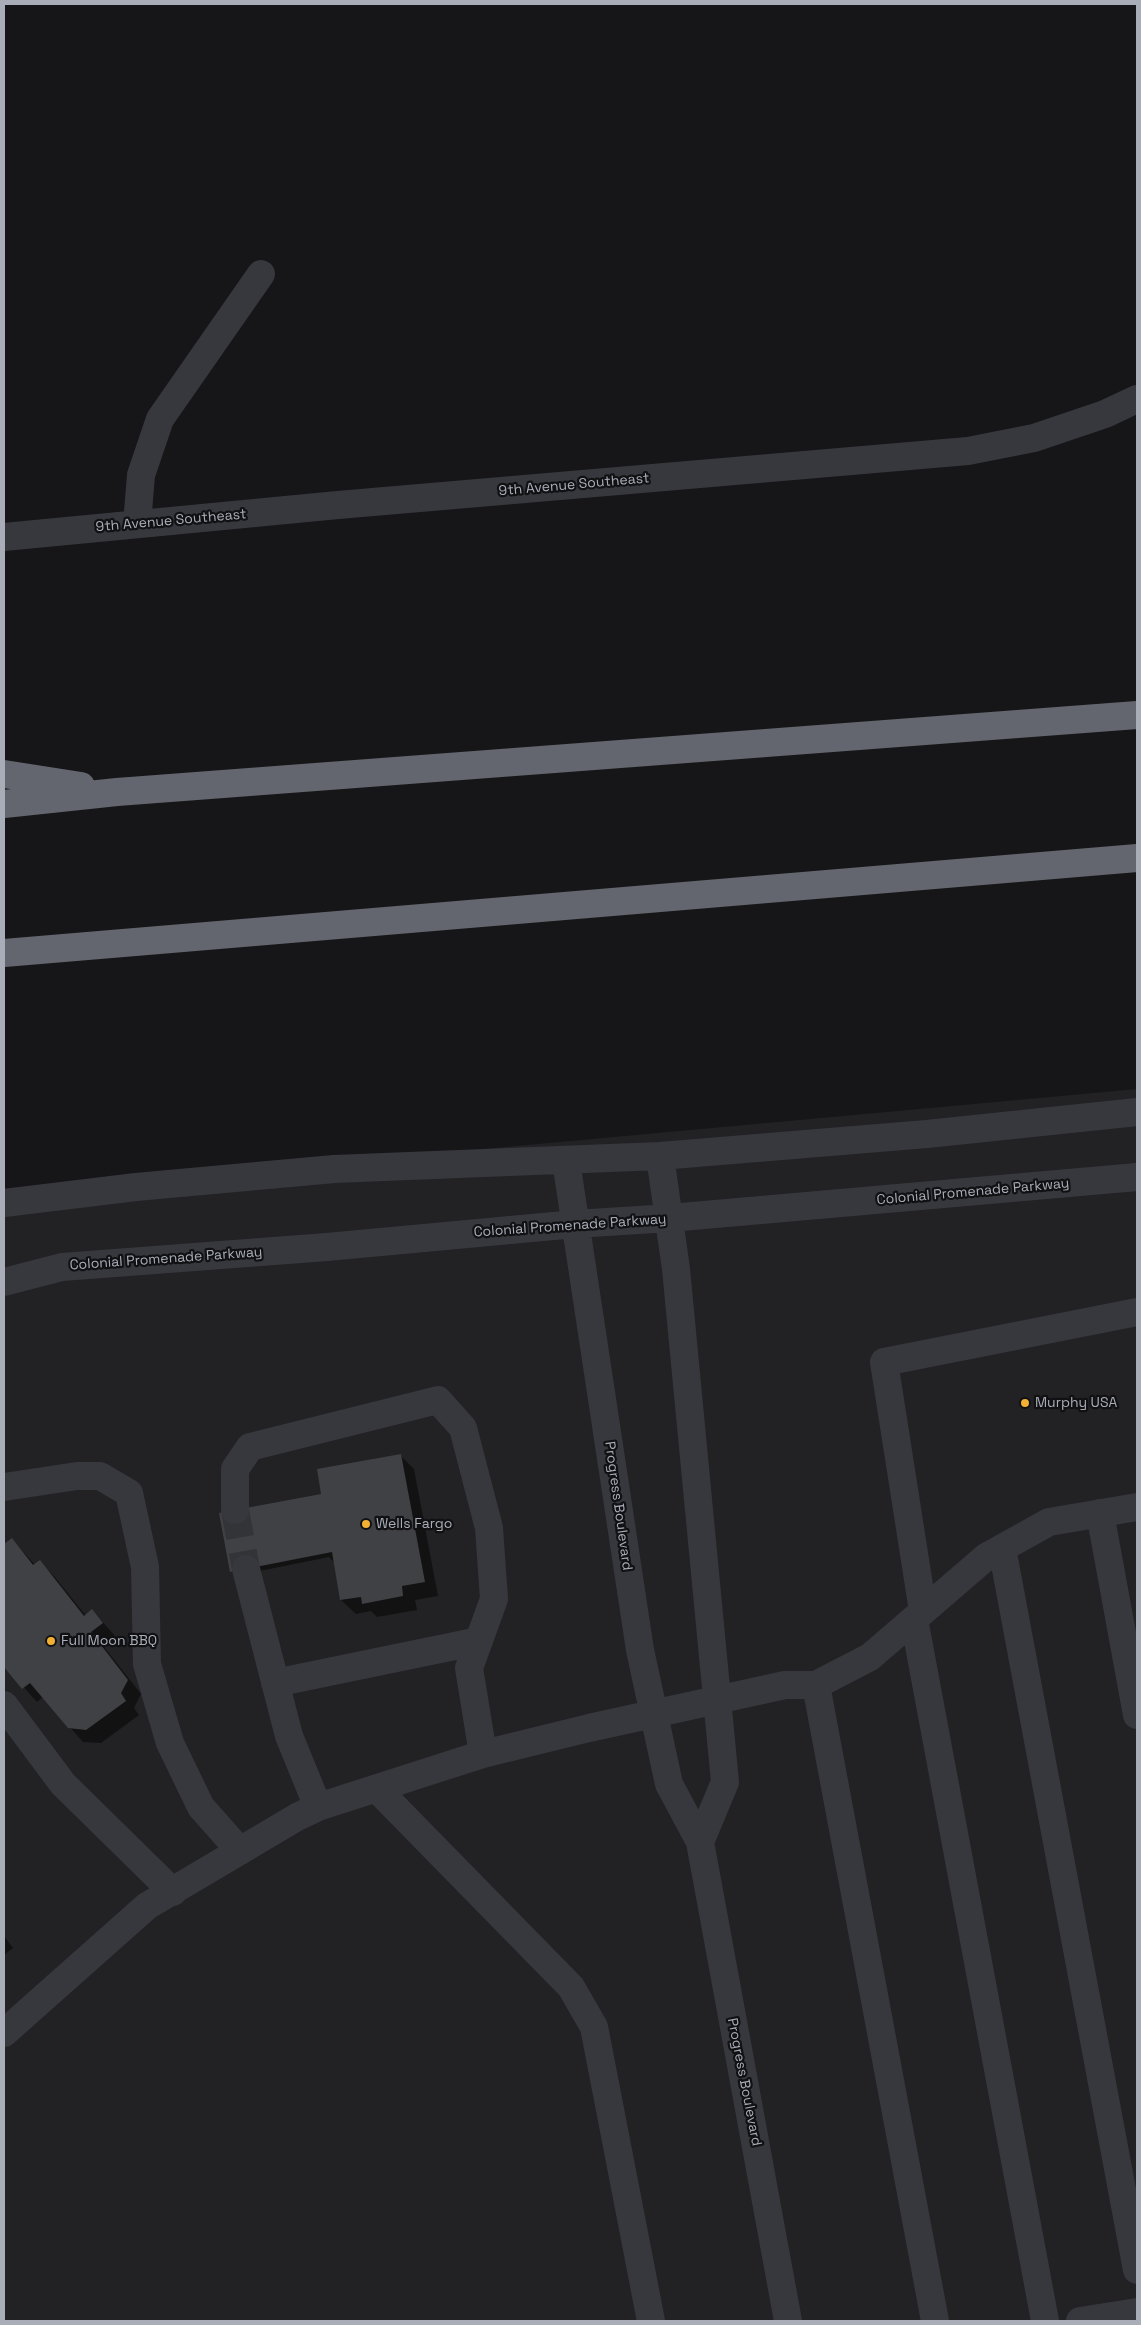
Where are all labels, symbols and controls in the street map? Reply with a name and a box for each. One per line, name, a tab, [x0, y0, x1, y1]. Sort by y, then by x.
street label: 9th Avenue Southeast	[498, 470, 650, 500]
street label: 9th Avenue Southeast	[95, 506, 247, 536]
street label: Colonial Promenade Parkway	[876, 1175, 1070, 1209]
street label: Colonial Promenade Parkway	[473, 1211, 667, 1241]
street label: Colonial Promenade Parkway	[69, 1244, 263, 1274]
place label: Murphy USA	[1035, 1395, 1117, 1411]
marker: Murphy USA	[1019, 1397, 1031, 1409]
street label: Progress Boulevard	[601, 1440, 635, 1572]
place label: Wells Fargo	[376, 1516, 452, 1532]
marker: Wells Fargo	[360, 1518, 372, 1530]
place label: Full Moon BBQ	[61, 1633, 157, 1649]
marker: Full Moon BBQ	[45, 1635, 57, 1647]
street label: Progress Boulevard	[723, 2017, 765, 2147]

